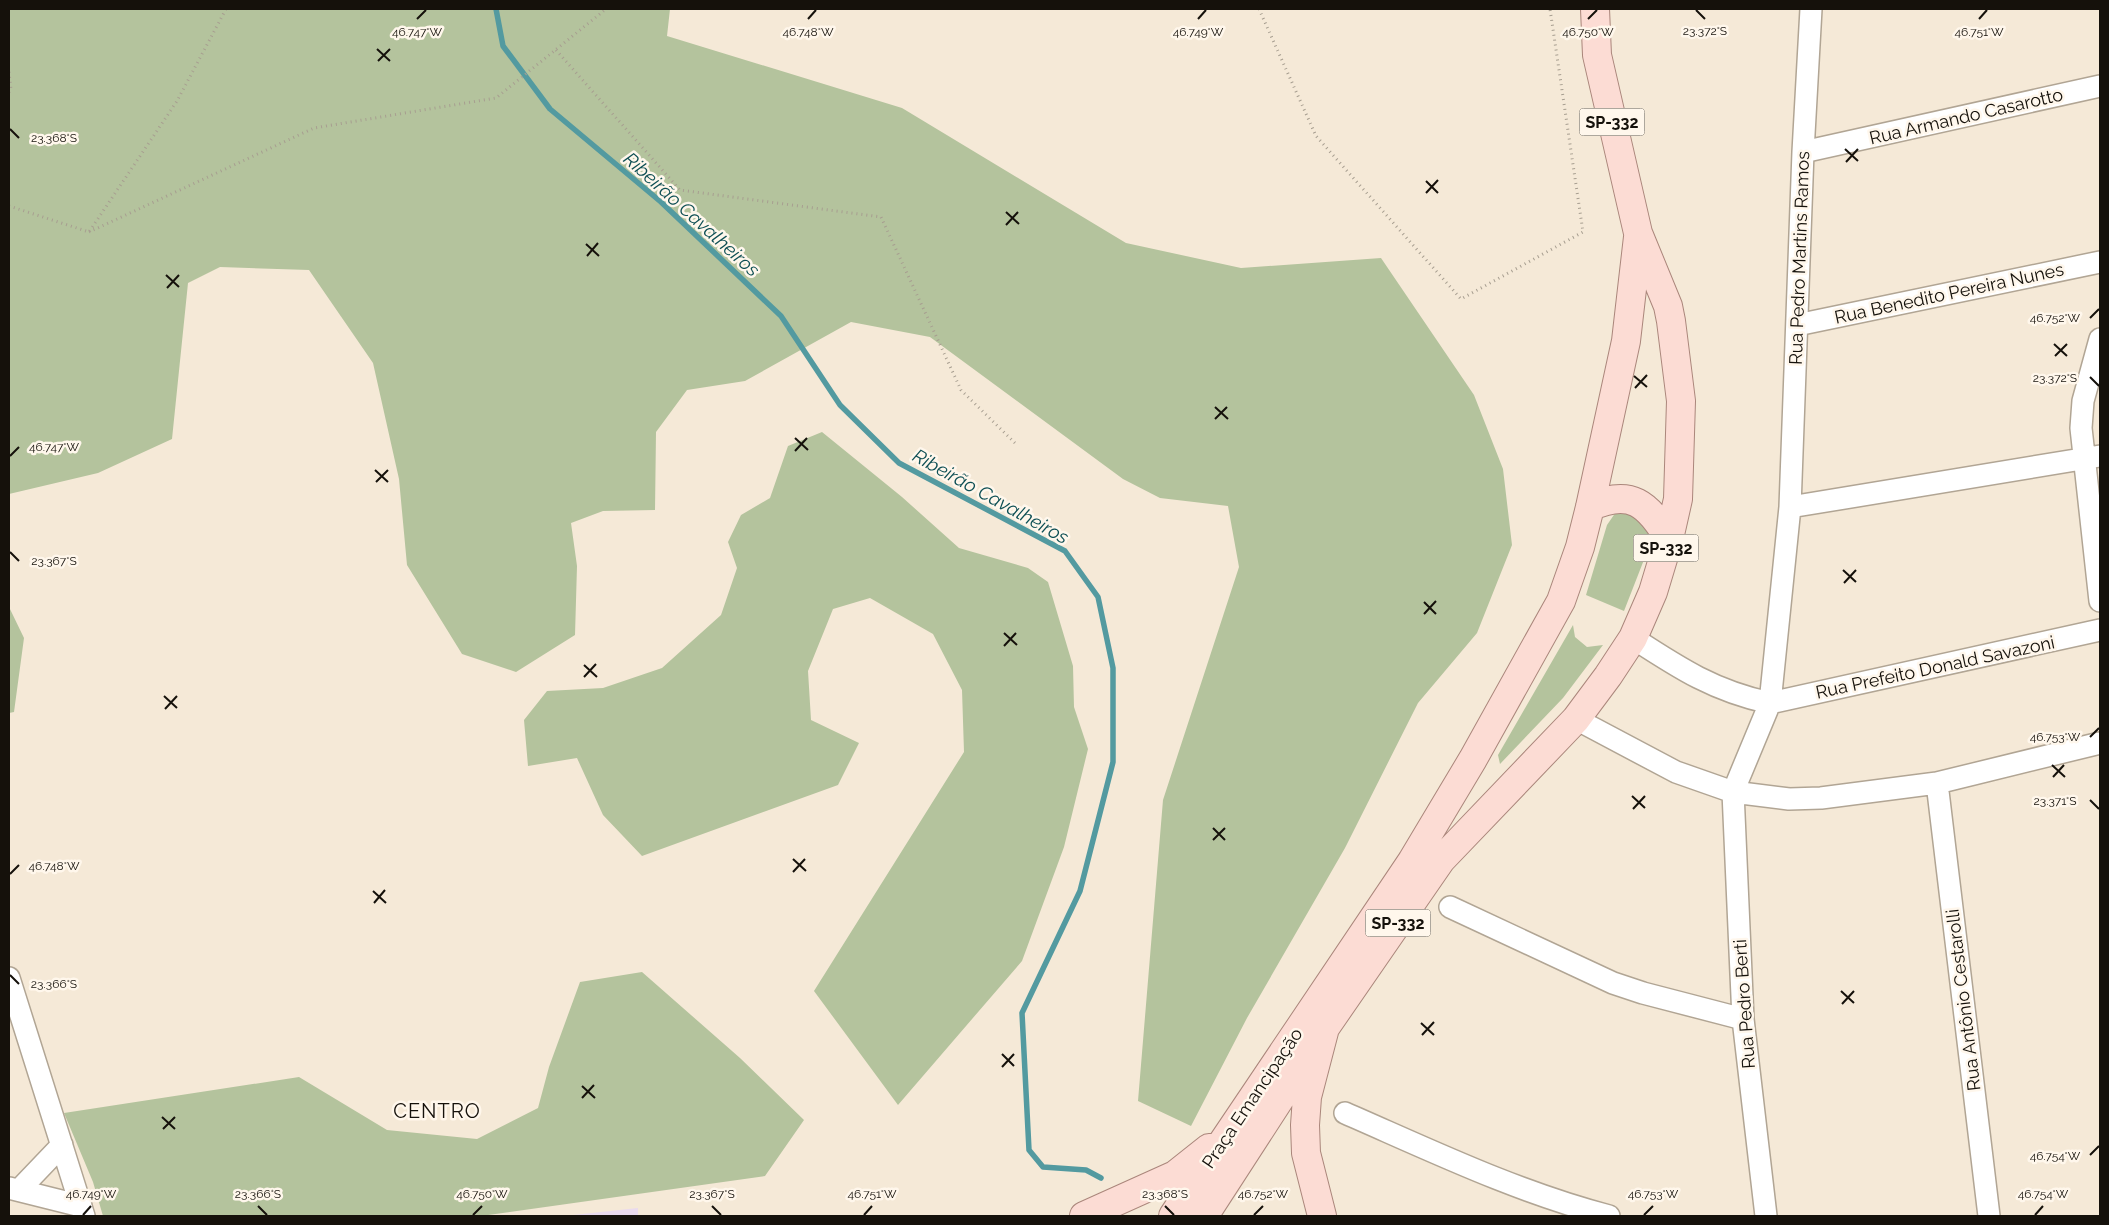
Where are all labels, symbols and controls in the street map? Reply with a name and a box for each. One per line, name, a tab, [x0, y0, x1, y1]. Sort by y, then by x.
text: 23.372°S	[1683, 24, 1727, 38]
text: 46.747°W	[392, 25, 443, 39]
text: 46.748°W	[783, 25, 834, 39]
text: 46.749°W	[1173, 25, 1224, 39]
text: 46.750°W	[1562, 25, 1614, 39]
text: 46.751°W	[1954, 25, 2004, 39]
street label: Rua Armando Casarotto	[1867, 83, 2065, 148]
road number: SP-332	[1580, 108, 1644, 136]
text: 23.368°S	[31, 131, 77, 145]
water label: Ribeirão Cavalheiros	[620, 147, 764, 281]
street label: Rua Pedro Martins Ramos	[1785, 151, 1813, 365]
street label: Rua Benedito Pereira Nunes	[1832, 258, 2066, 328]
text: 46.752°W	[2030, 311, 2081, 325]
text: 23.372°S	[2033, 371, 2077, 385]
text: 46.747°W	[29, 440, 80, 454]
water label: Ribeirão Cavalheiros	[909, 444, 1073, 548]
road number: SP-332	[1634, 534, 1698, 562]
text: 23.367°S	[31, 554, 77, 568]
street label: Rua Prefeito Donald Savazoni	[1814, 631, 2056, 703]
text: 46.753°W	[2030, 730, 2081, 744]
text: 23.371°S	[2033, 794, 2077, 808]
text: 46.748°W	[29, 859, 80, 873]
street label: Rua Antônio Cestarolli	[1941, 908, 1985, 1092]
road number: SP-332	[1366, 910, 1430, 936]
street label: Rua Pedro Berti	[1729, 939, 1759, 1069]
text: 23.366°S	[31, 977, 77, 991]
street label: Praça Emancipação	[1197, 1024, 1307, 1172]
district label: CENTRO	[393, 1099, 481, 1123]
text: 46.754°W	[2030, 1149, 2081, 1163]
text: 46.749°W	[66, 1187, 117, 1201]
text: 23.366°S	[235, 1187, 281, 1201]
text: 46.750°W	[456, 1187, 508, 1201]
text: 23.367°S	[689, 1187, 735, 1201]
text: 46.751°W	[847, 1187, 897, 1201]
text: 23.368°S	[1142, 1187, 1188, 1201]
text: 46.752°W	[1238, 1187, 1289, 1201]
text: 46.753°W	[1628, 1187, 1679, 1201]
text: 46.754°W	[2018, 1187, 2069, 1201]

